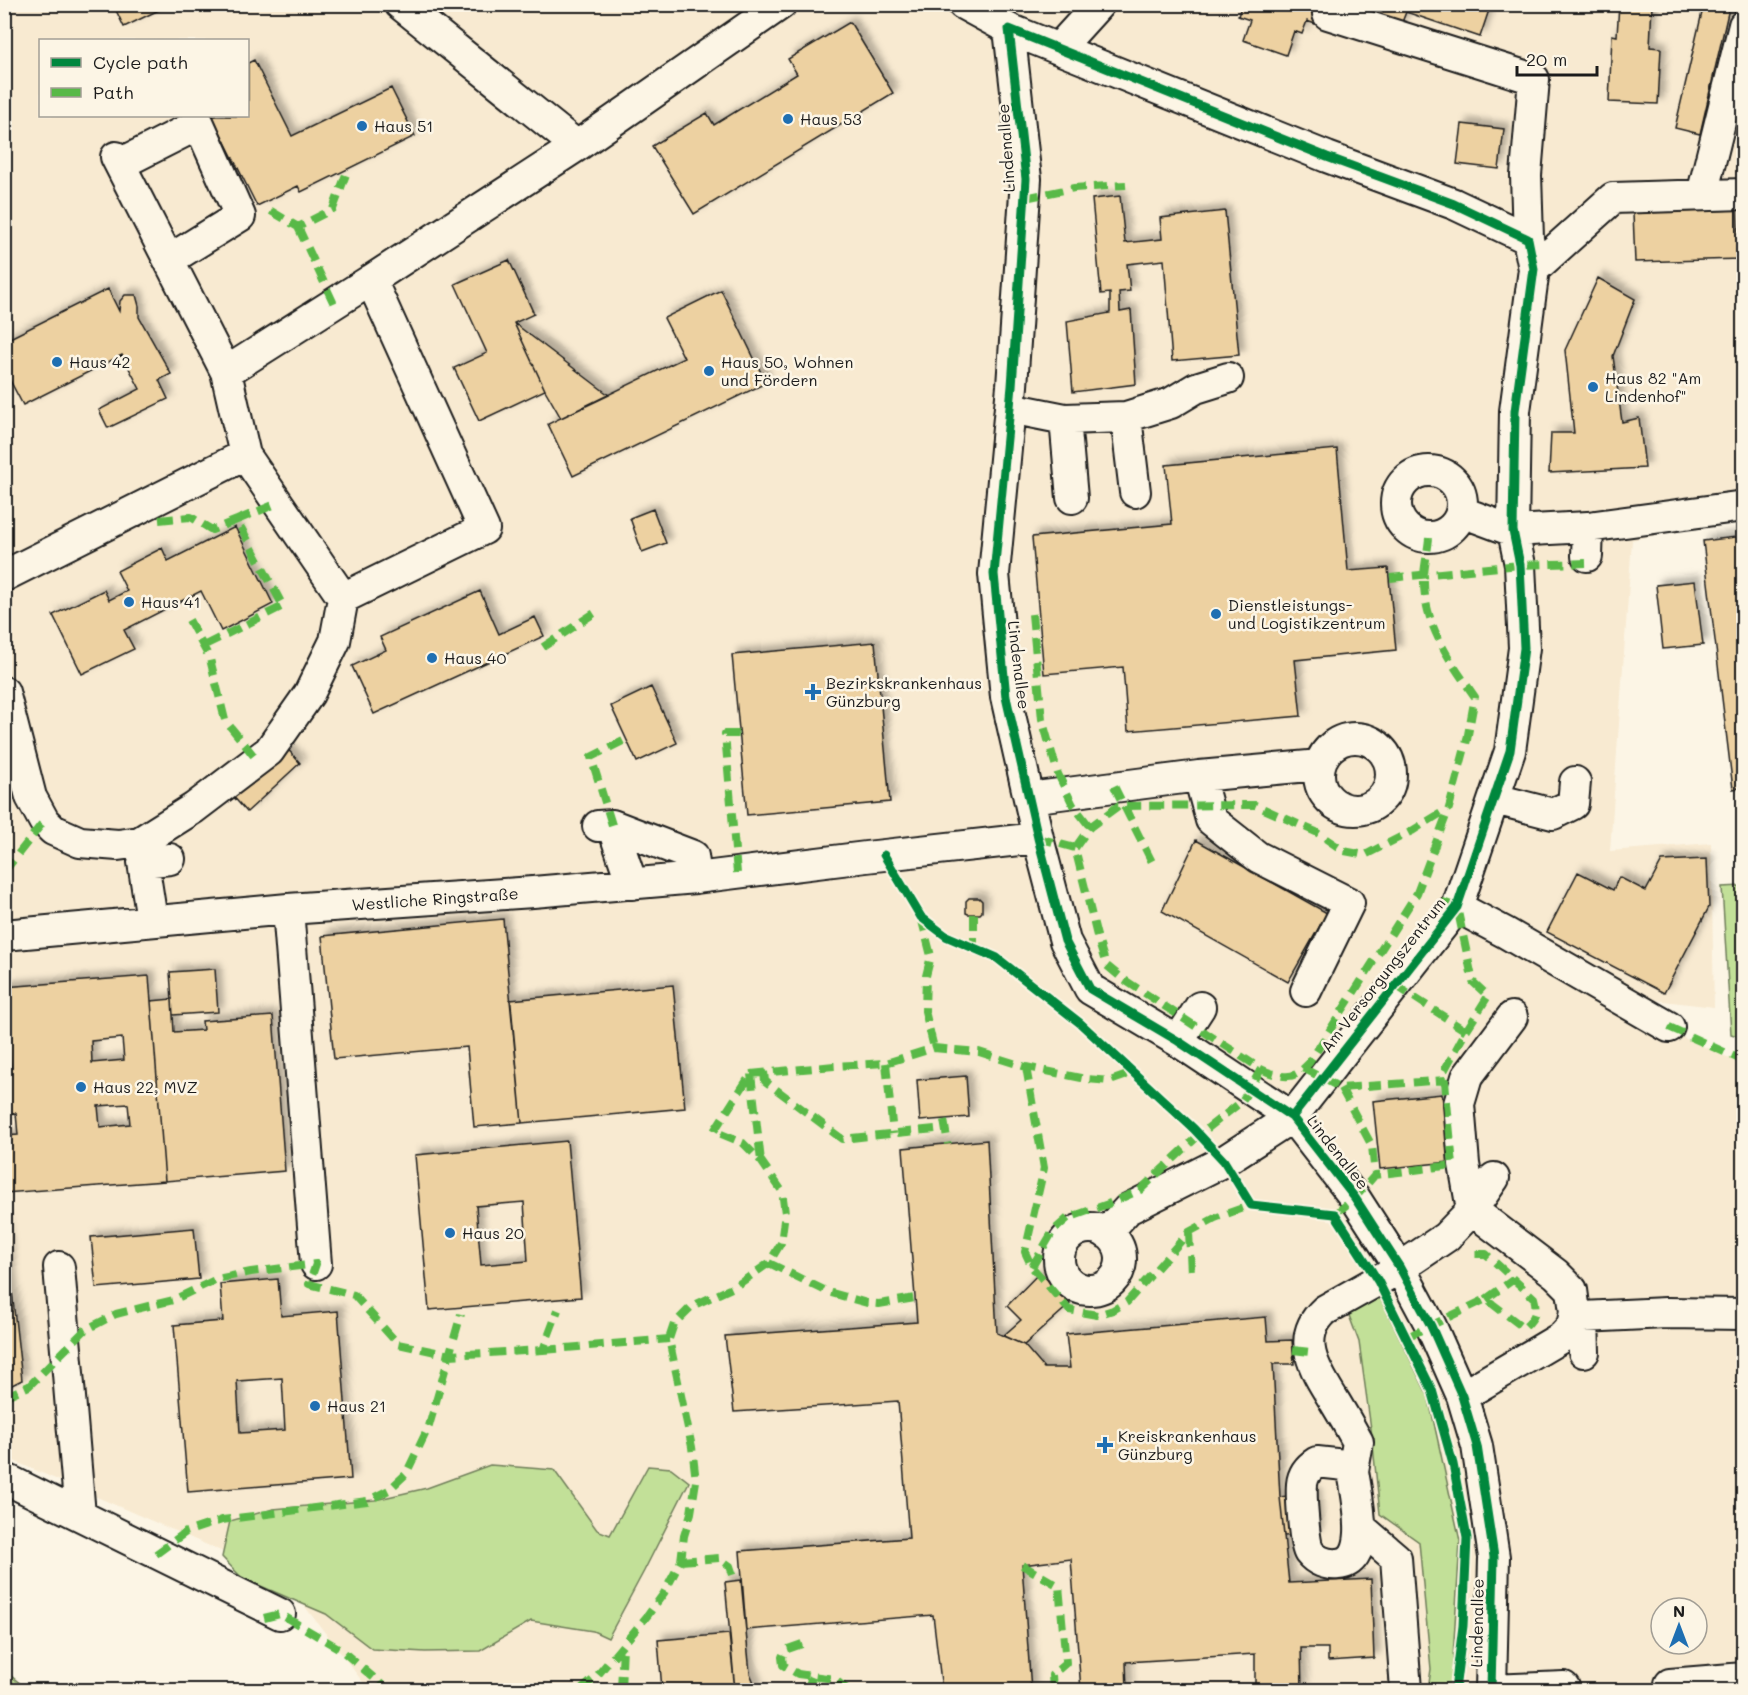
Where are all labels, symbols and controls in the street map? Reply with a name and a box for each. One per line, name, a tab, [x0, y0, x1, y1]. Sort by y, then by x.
legend	[39, 39, 249, 117]
scale bar	[1517, 39, 1596, 77]
text: 20 m	[1526, 47, 1567, 71]
text: Cycle path	[93, 50, 188, 74]
text: Path	[93, 80, 133, 104]
street label: Lindenallee	[992, 103, 1019, 193]
place label: Haus 53	[800, 108, 862, 129]
marker: Haus 53	[781, 112, 795, 126]
place label: Haus 51	[374, 115, 434, 136]
marker: Haus 51	[355, 119, 369, 133]
place label: Haus 42	[69, 351, 130, 372]
place label: Haus 50, Wohnen und Fördern	[721, 351, 853, 390]
marker: Haus 42	[50, 355, 64, 369]
marker: Haus 50, Wohnen und Fördern	[702, 364, 716, 378]
place label: Haus 82 "Am Lindenhof"	[1605, 367, 1701, 406]
marker: Haus 82 "Am Lindenhof"	[1586, 380, 1600, 394]
place label: Haus 41	[141, 591, 201, 612]
place label: Dienstleistungs- und Logistikzentrum	[1228, 594, 1385, 633]
marker: Haus 41	[122, 595, 136, 609]
marker: Dienstleistungs- und Logistikzentrum	[1209, 607, 1223, 621]
street label: Lindenallee	[1004, 620, 1035, 710]
place label: Haus 40	[444, 647, 506, 668]
marker: Haus 40	[425, 651, 439, 665]
place label: Bezirkskrankenhaus Günzburg	[826, 672, 982, 711]
marker: Bezirkskrankenhaus Günzburg	[804, 683, 822, 701]
street label: Westliche Ringstraße	[351, 882, 519, 915]
street label: Am Versorgungszentrum	[1316, 893, 1450, 1056]
place label: Haus 22, MVZ	[93, 1076, 198, 1097]
marker: Haus 22, MVZ	[74, 1080, 88, 1094]
street label: Lindenallee	[1303, 1110, 1374, 1193]
place label: Haus 20	[462, 1222, 524, 1243]
marker: Haus 20	[443, 1226, 457, 1240]
place label: Haus 21	[327, 1395, 386, 1416]
marker: Haus 21	[308, 1399, 322, 1413]
place label: Kreiskrankenhaus Günzburg	[1118, 1425, 1256, 1464]
marker: Kreiskrankenhaus Günzburg	[1096, 1436, 1114, 1454]
street label: Lindenallee	[1465, 1578, 1488, 1668]
north arrow	[1649, 1596, 1709, 1656]
text: N	[1673, 1600, 1685, 1621]

